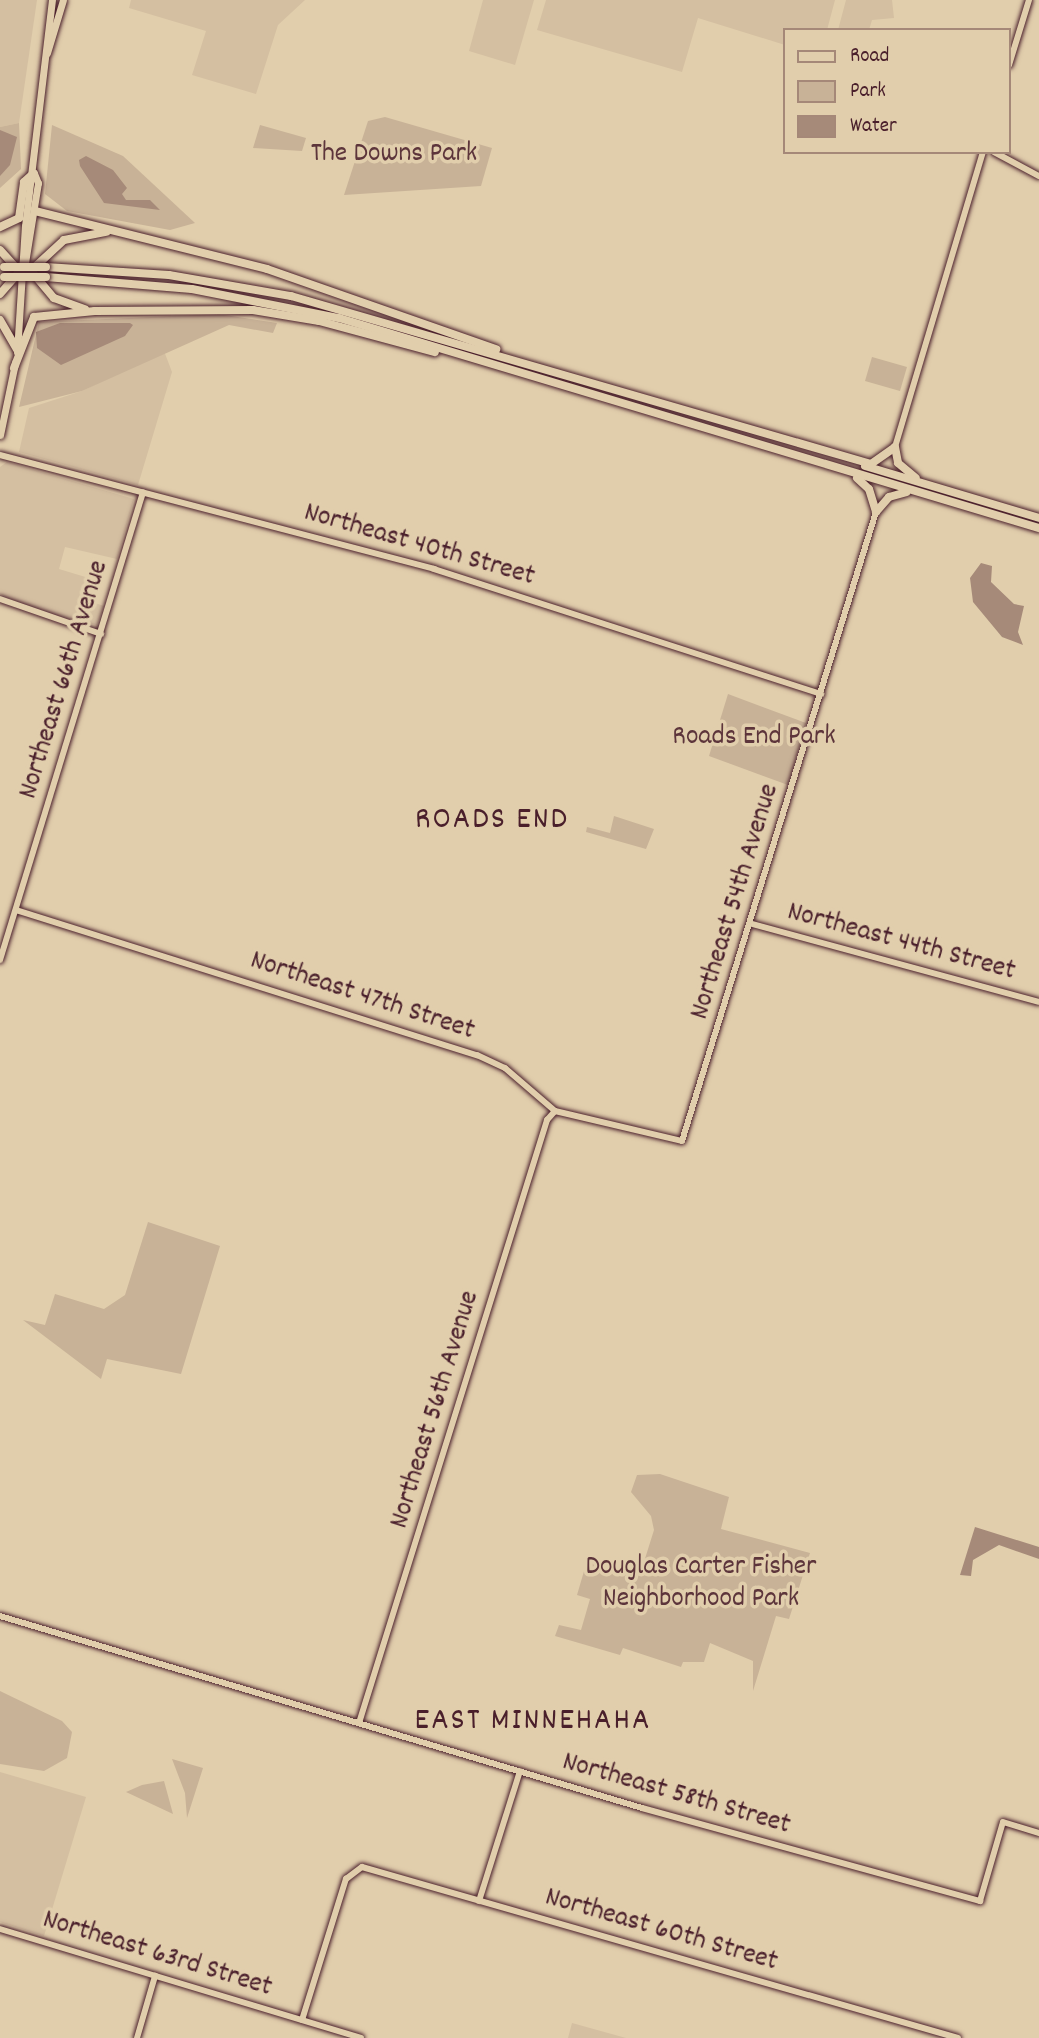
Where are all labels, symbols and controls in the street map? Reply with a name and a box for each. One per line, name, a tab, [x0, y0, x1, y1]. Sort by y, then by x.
legend	[783, 28, 1011, 154]
text: Road	[850, 42, 889, 72]
text: Park	[850, 77, 886, 107]
text: Water	[850, 112, 897, 142]
park label: The Downs Park	[311, 138, 477, 172]
street label: Northeast 40th Street	[300, 497, 538, 595]
street label: Northeast 66th Avenue	[13, 557, 117, 803]
park label: Roads End Park	[672, 721, 836, 755]
street label: Northeast 54th Avenue	[684, 780, 788, 1024]
district label: ROADS END	[416, 802, 568, 840]
street label: Northeast 44th Street	[783, 896, 1019, 990]
street label: Northeast 47th Street	[246, 945, 478, 1049]
street label: Northeast 56th Avenue	[384, 1287, 488, 1533]
park label: Douglas Carter Fisher Neighborhood Park	[586, 1551, 816, 1617]
district label: EAST MINNEHAHA	[416, 1703, 650, 1741]
street label: Northeast 58th Street	[558, 1746, 794, 1844]
street label: Northeast 60th Street	[541, 1882, 781, 1980]
street label: Northeast 63rd Street	[38, 1904, 276, 2006]

